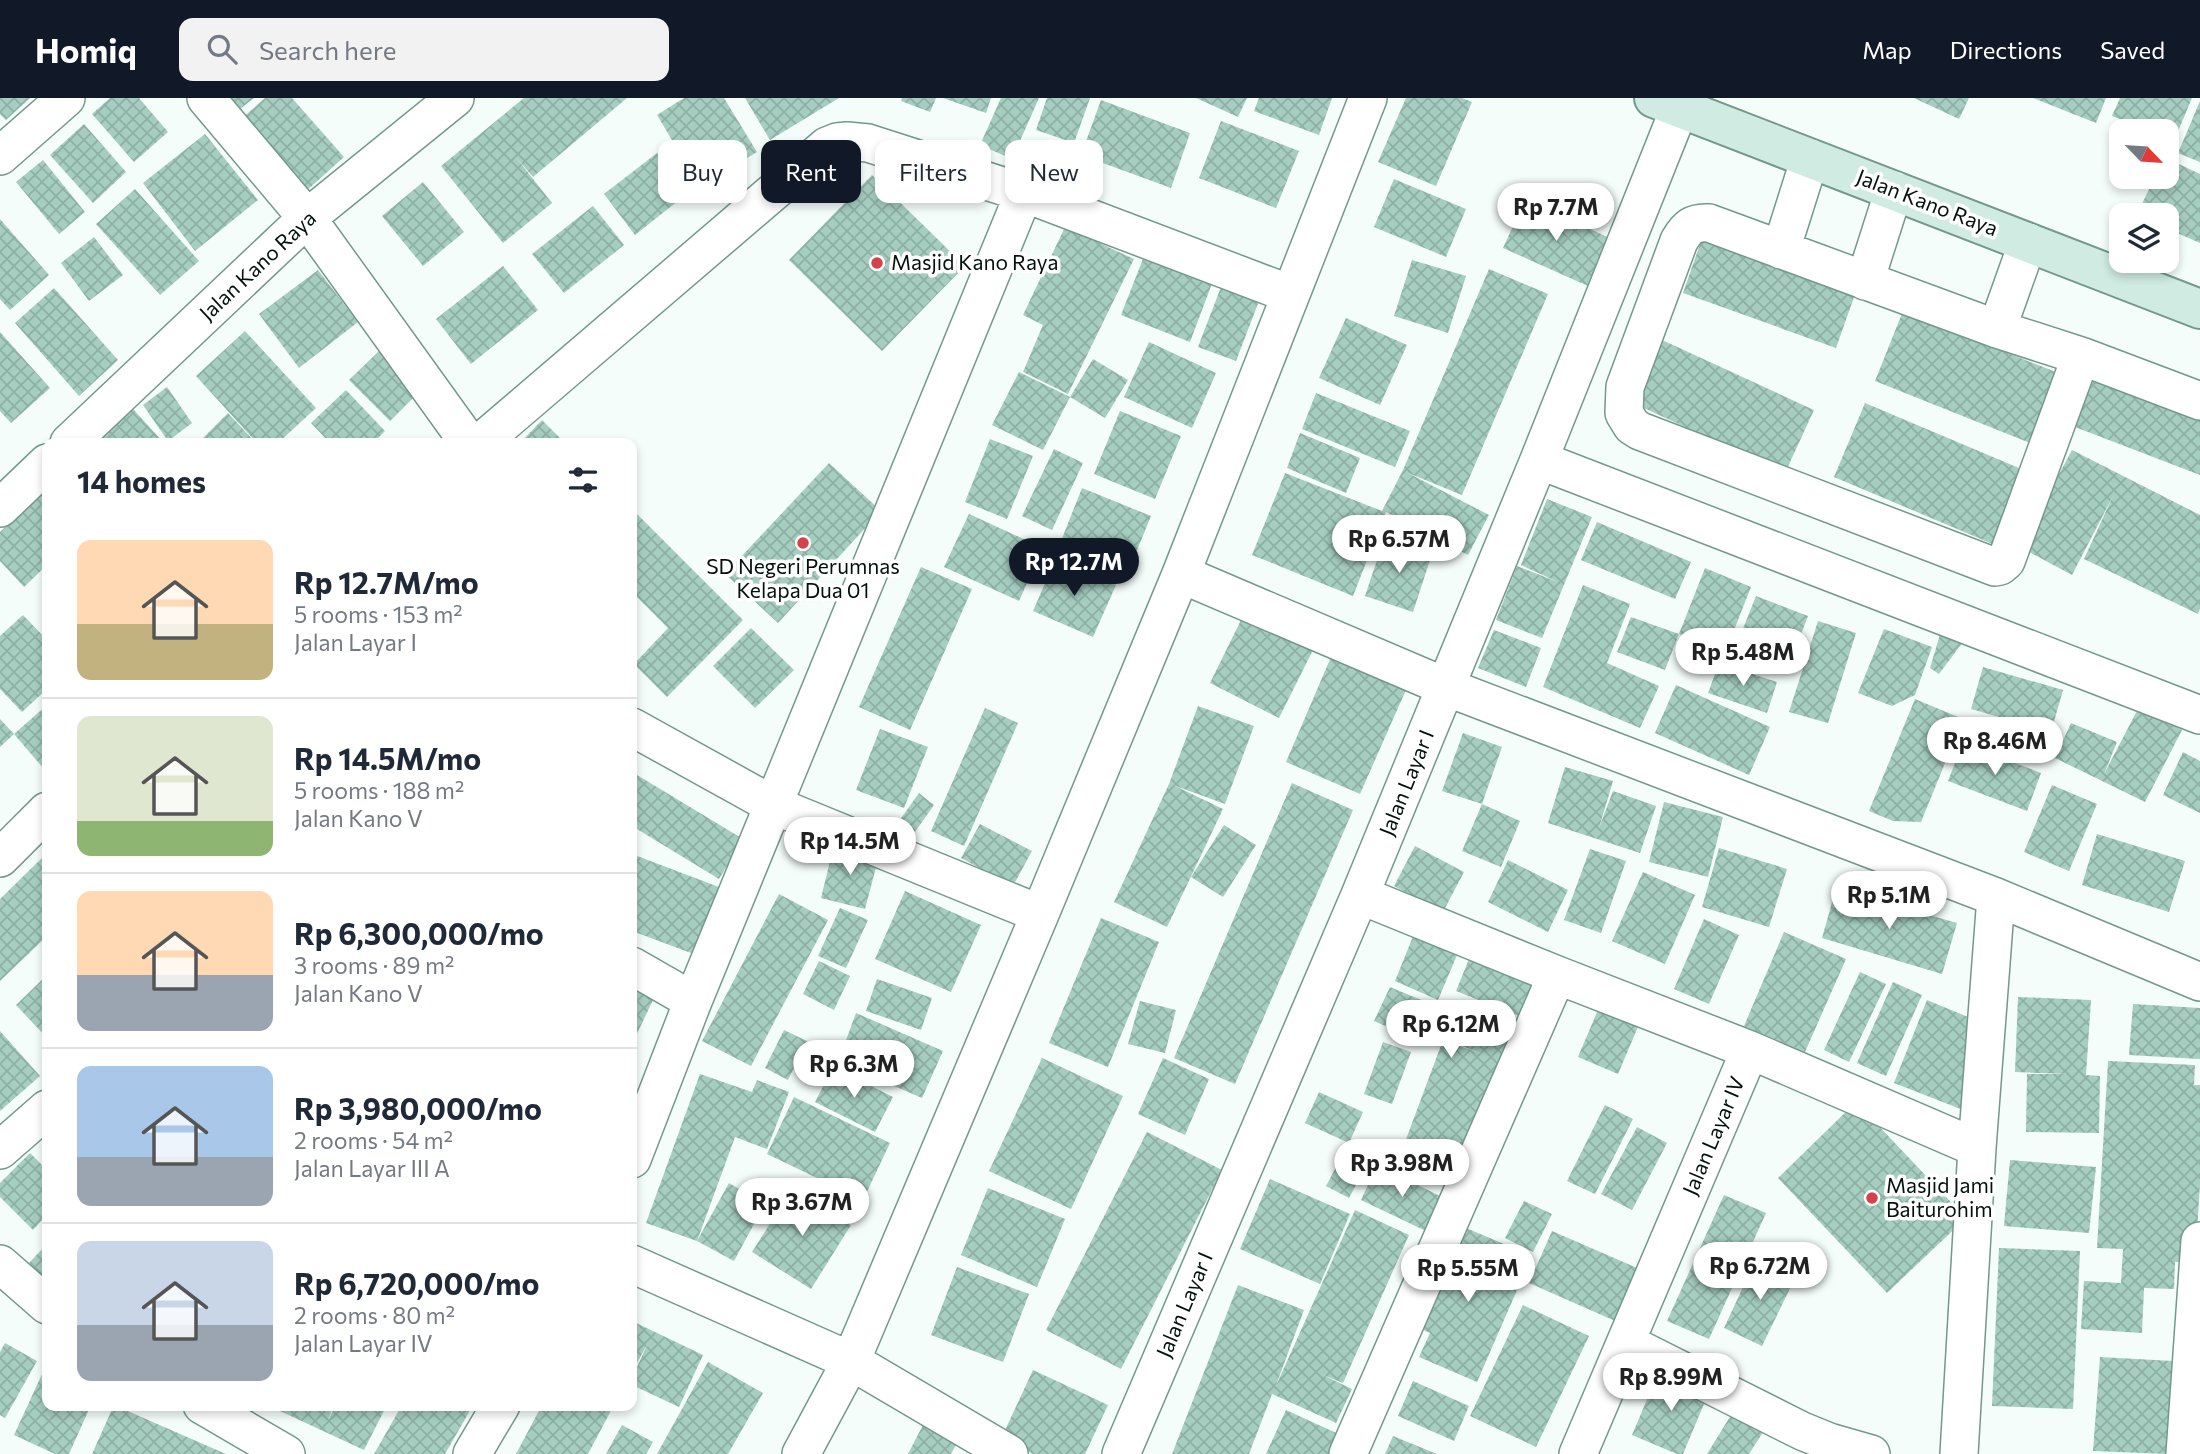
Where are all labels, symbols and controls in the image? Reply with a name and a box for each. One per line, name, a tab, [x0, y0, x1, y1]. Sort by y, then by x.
search box	[179, 18, 669, 81]
text: Homiq	[35, 29, 137, 70]
icon: search	[203, 30, 241, 68]
text: Search here	[259, 34, 396, 65]
text: Map	[1862, 35, 1912, 64]
text: Directions	[1950, 35, 2062, 64]
text: Saved	[2100, 35, 2165, 64]
north arrow	[2109, 119, 2179, 189]
map controls	[2109, 119, 2179, 273]
chip: Buy	[658, 140, 747, 203]
chip: Rent	[761, 140, 861, 203]
chip: Filters	[875, 140, 991, 203]
chip: New	[1005, 140, 1103, 203]
street label: Jalan Kano Raya	[1853, 163, 2002, 240]
pin: Rp 7.7M	[1491, 184, 1621, 243]
text: Rp 7.7M	[1513, 192, 1599, 220]
button: layers	[2109, 203, 2179, 273]
street label: Jalan Kano Raya	[194, 205, 320, 325]
place label: Masjid Kano Raya	[891, 249, 1058, 274]
marker: Masjid Kano Raya	[869, 255, 885, 271]
icon: filters	[564, 461, 602, 499]
text: 14 homes	[77, 462, 206, 499]
pin: Rp 6.57M	[1327, 516, 1471, 575]
text: Rp 6.57M	[1348, 524, 1450, 552]
marker: SD Negeri Perumnas Kelapa Dua 01	[795, 535, 811, 551]
pin: Rp 12.7M	[1002, 538, 1146, 598]
text: Rp 12.7M	[1025, 547, 1123, 575]
place label: SD Negeri Perumnas Kelapa Dua 01	[706, 553, 900, 602]
text: Rp 12.7M/mo	[294, 563, 479, 600]
icon: home	[133, 568, 217, 652]
text: 5 rooms · 153 m²	[294, 600, 463, 628]
text: Jalan Layar I	[294, 628, 417, 656]
pin: Rp 5.48M	[1671, 628, 1815, 688]
text: Rp 5.48M	[1691, 637, 1795, 665]
pin: Rp 8.46M	[1923, 718, 2067, 777]
street label: Jalan Layar I	[1373, 726, 1438, 839]
text: Rp 8.46M	[1943, 726, 2047, 754]
text: Rp 14.5M/mo	[294, 739, 481, 776]
icon: home	[133, 744, 217, 828]
text: 5 rooms · 188 m²	[294, 776, 464, 804]
text: Jalan Kano V	[294, 804, 423, 832]
pin: Rp 14.5M	[778, 818, 922, 877]
text: Rp 14.5M	[800, 826, 900, 854]
pin: Rp 5.1M	[1824, 872, 1954, 931]
text: Rp 5.1M	[1847, 880, 1931, 908]
text: Rp 6,300,000/mo	[294, 914, 544, 951]
icon: home	[133, 919, 217, 1003]
text: 3 rooms · 89 m²	[294, 951, 454, 979]
text: Jalan Kano V	[294, 979, 423, 1007]
pin: Rp 6.12M	[1379, 1000, 1523, 1060]
text: Rp 6.12M	[1402, 1009, 1500, 1037]
pin: Rp 6.3M	[789, 1040, 919, 1100]
text: Rp 6.3M	[809, 1049, 899, 1077]
street label: Jalan Layar IV	[1676, 1072, 1749, 1199]
text: Rp 3,980,000/mo	[294, 1089, 542, 1126]
icon: home	[133, 1094, 217, 1178]
text: 2 rooms · 54 m²	[294, 1126, 453, 1154]
pin: Rp 3.98M	[1330, 1140, 1474, 1199]
text: Rp 3.98M	[1350, 1148, 1454, 1176]
text: Jalan Layar III A	[294, 1154, 450, 1182]
place label: Masjid Jami Baiturohim	[1886, 1172, 1994, 1221]
pin: Rp 3.67M	[730, 1178, 874, 1238]
text: Rp 3.67M	[751, 1187, 853, 1215]
marker: Masjid Jami Baiturohim	[1864, 1190, 1880, 1206]
pin: Rp 6.72M	[1688, 1242, 1832, 1302]
pin: Rp 5.55M	[1396, 1244, 1540, 1304]
street label: Jalan Layar I	[1150, 1248, 1217, 1361]
text: Rp 6.72M	[1709, 1251, 1811, 1279]
text: Rp 5.55M	[1417, 1253, 1519, 1281]
text: Rp 6,720,000/mo	[294, 1264, 539, 1301]
icon: home	[133, 1269, 217, 1353]
text: 2 rooms · 80 m²	[294, 1301, 455, 1329]
text: Jalan Layar IV	[294, 1329, 433, 1357]
pin: Rp 8.99M	[1599, 1354, 1743, 1413]
text: Rp 8.99M	[1619, 1362, 1723, 1390]

